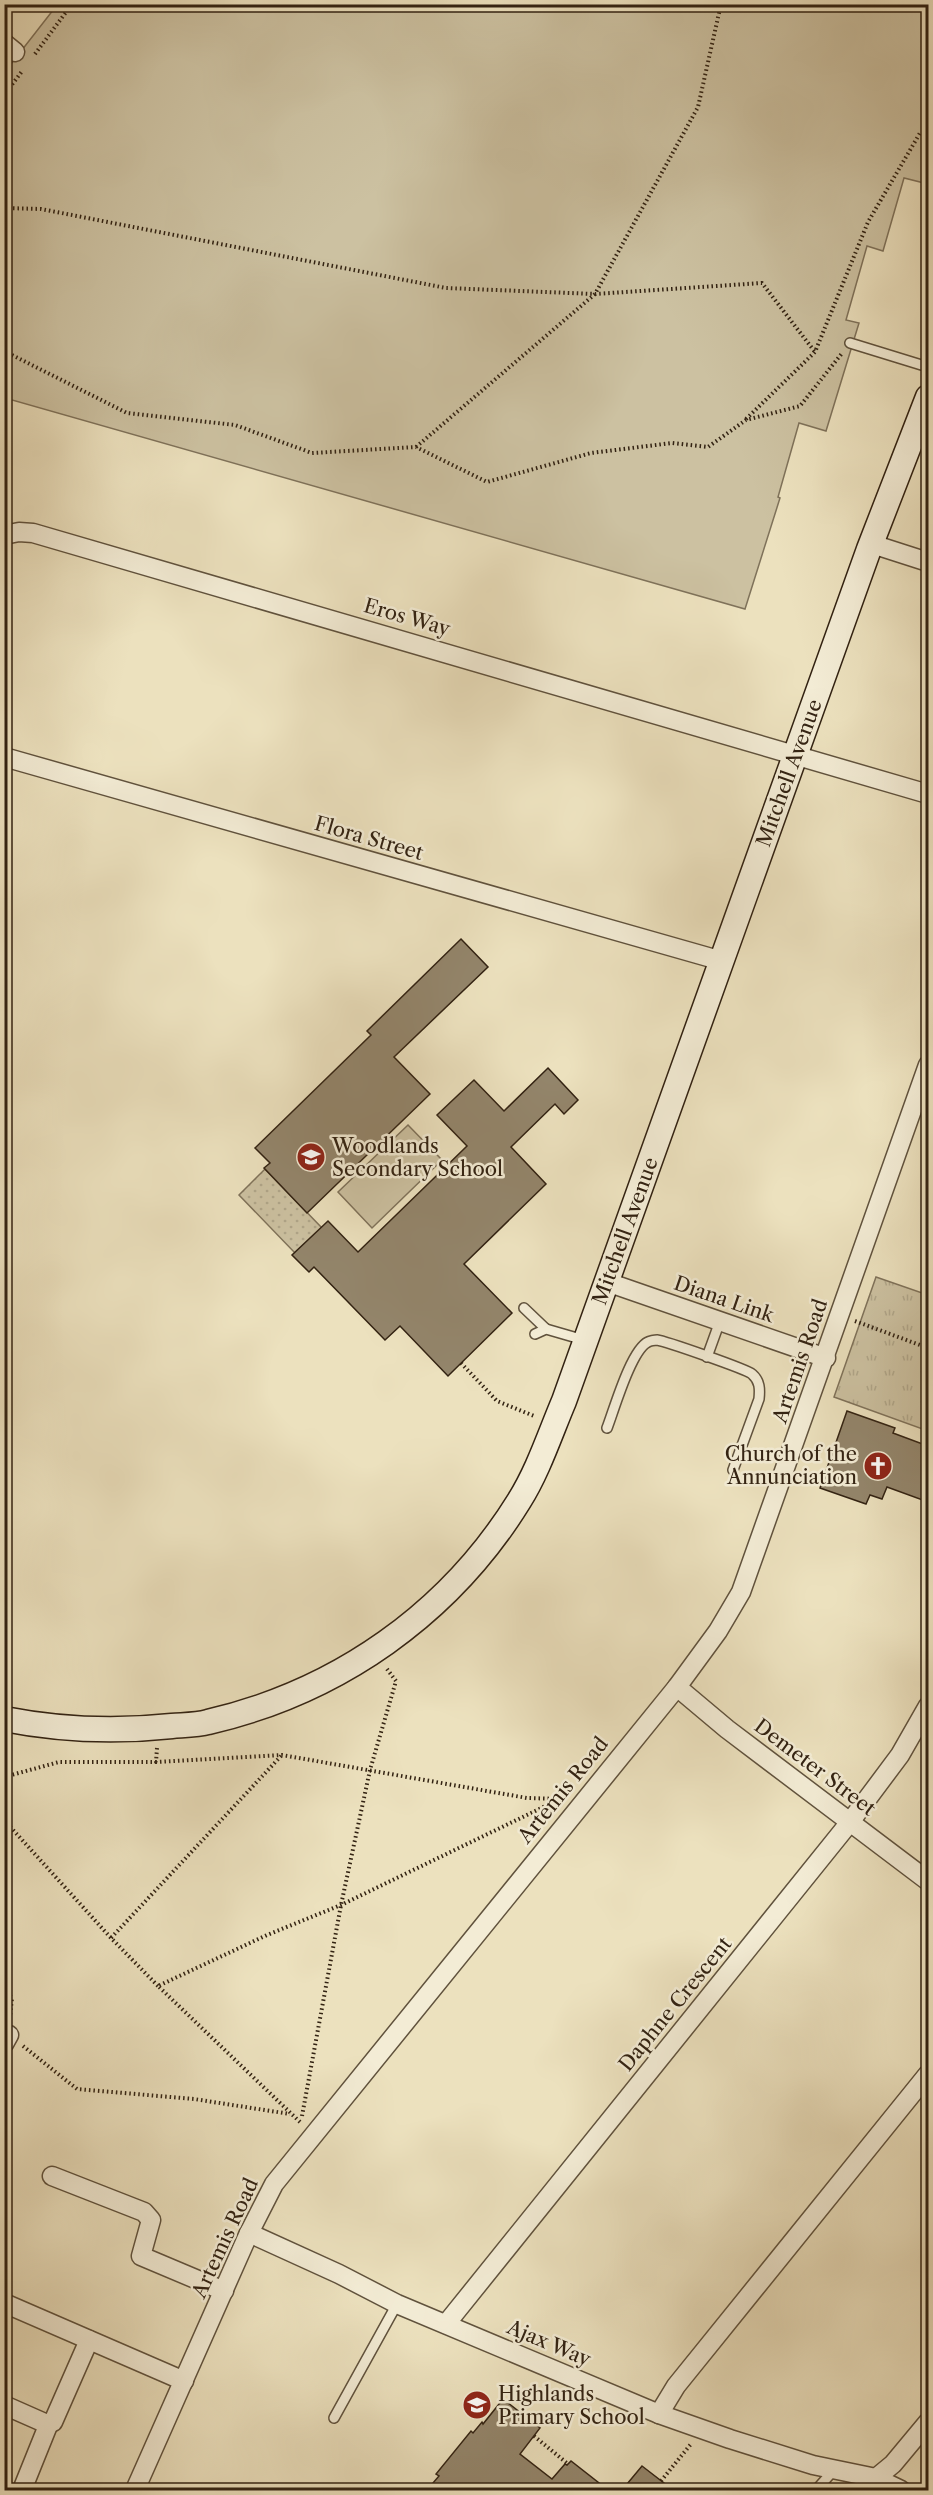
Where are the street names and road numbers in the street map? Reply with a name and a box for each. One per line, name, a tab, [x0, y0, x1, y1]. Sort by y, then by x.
street label: Eros Way	[361, 593, 454, 641]
street label: Mitchell Avenue	[751, 696, 827, 850]
street label: Flora Street	[312, 811, 426, 865]
street label: Mitchell Avenue	[587, 1154, 663, 1308]
street label: Diana Link	[671, 1271, 779, 1328]
street label: Artemis Road	[767, 1296, 832, 1427]
street label: Demeter Street	[750, 1714, 880, 1820]
street label: Artemis Road	[512, 1732, 613, 1849]
street label: Daphne Crescent	[614, 1932, 736, 2076]
street label: Artemis Road	[186, 2174, 263, 2303]
street label: Ajax Way	[503, 2314, 595, 2372]

